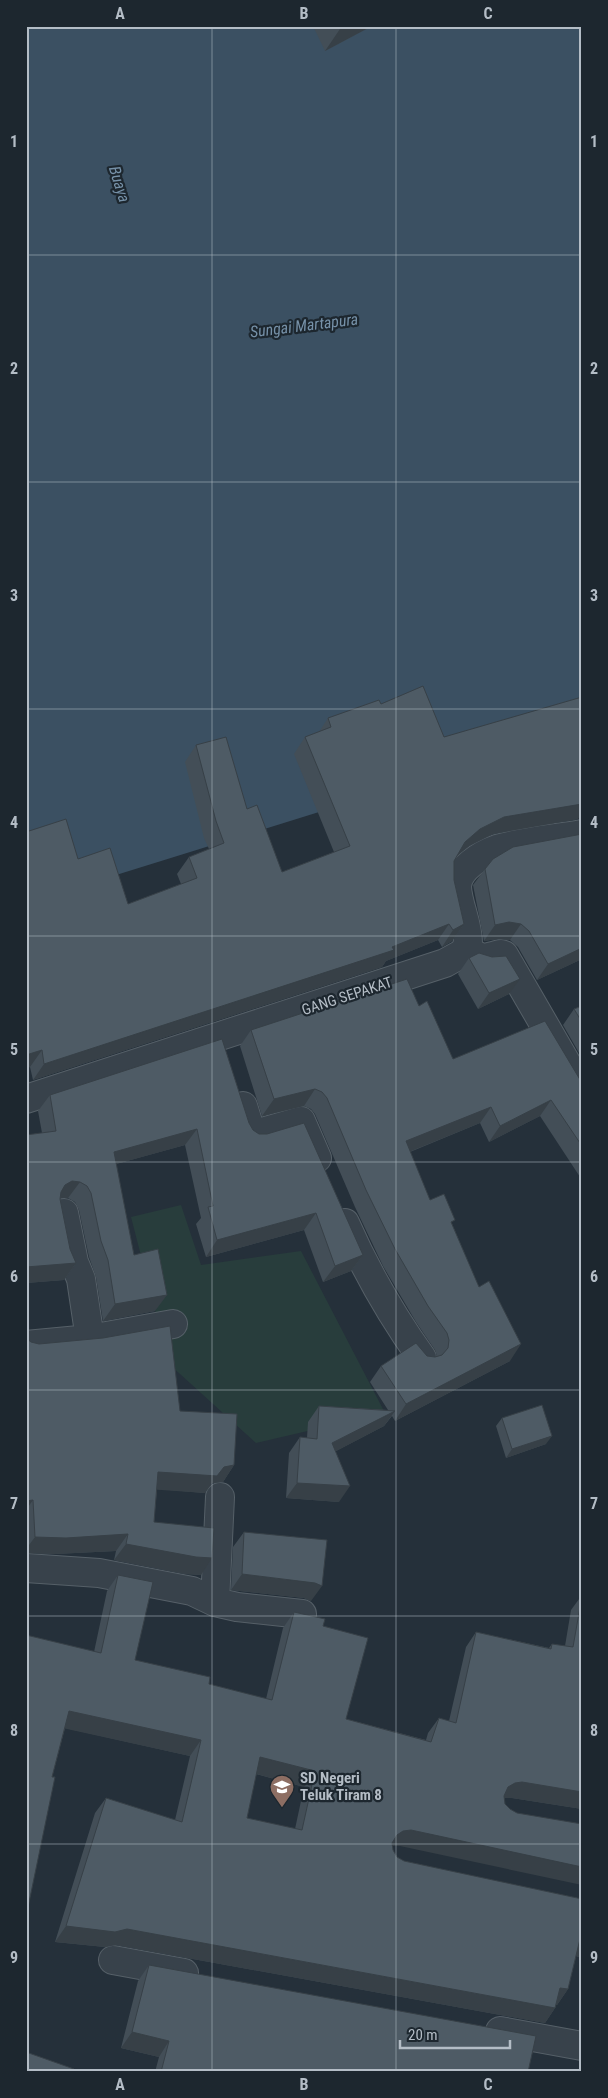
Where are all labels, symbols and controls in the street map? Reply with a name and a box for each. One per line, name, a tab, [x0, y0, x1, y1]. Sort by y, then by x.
text: A	[115, 4, 125, 23]
text: B	[300, 4, 309, 23]
text: C	[483, 4, 493, 23]
text: 1	[10, 132, 18, 151]
text: 1	[590, 132, 598, 151]
water label: Buaya	[105, 164, 134, 205]
water label: Sungai Martapura	[249, 309, 359, 342]
text: 2	[10, 359, 18, 378]
text: 2	[590, 359, 598, 378]
text: 3	[10, 586, 18, 605]
text: 3	[590, 586, 598, 605]
text: 4	[10, 813, 18, 832]
text: 4	[590, 813, 598, 832]
street label: GANG SEPAKAT	[300, 973, 395, 1019]
text: 5	[10, 1040, 18, 1059]
text: 5	[590, 1040, 598, 1059]
text: 6	[10, 1267, 18, 1286]
text: 6	[590, 1267, 598, 1286]
text: 7	[10, 1494, 18, 1513]
text: 7	[590, 1494, 598, 1513]
text: 8	[10, 1721, 18, 1740]
text: 8	[590, 1721, 598, 1740]
place label: SD Negeri Teluk Tiram 8	[300, 1769, 382, 1804]
school or university icon: SD Negeri Teluk Tiram 8	[269, 1774, 295, 1808]
text: 9	[10, 1948, 18, 1967]
text: 9	[590, 1948, 598, 1967]
scale bar	[400, 2018, 510, 2050]
text: 20 m	[408, 2026, 438, 2044]
text: A	[115, 2075, 125, 2094]
text: B	[300, 2075, 309, 2094]
text: C	[483, 2075, 493, 2094]

